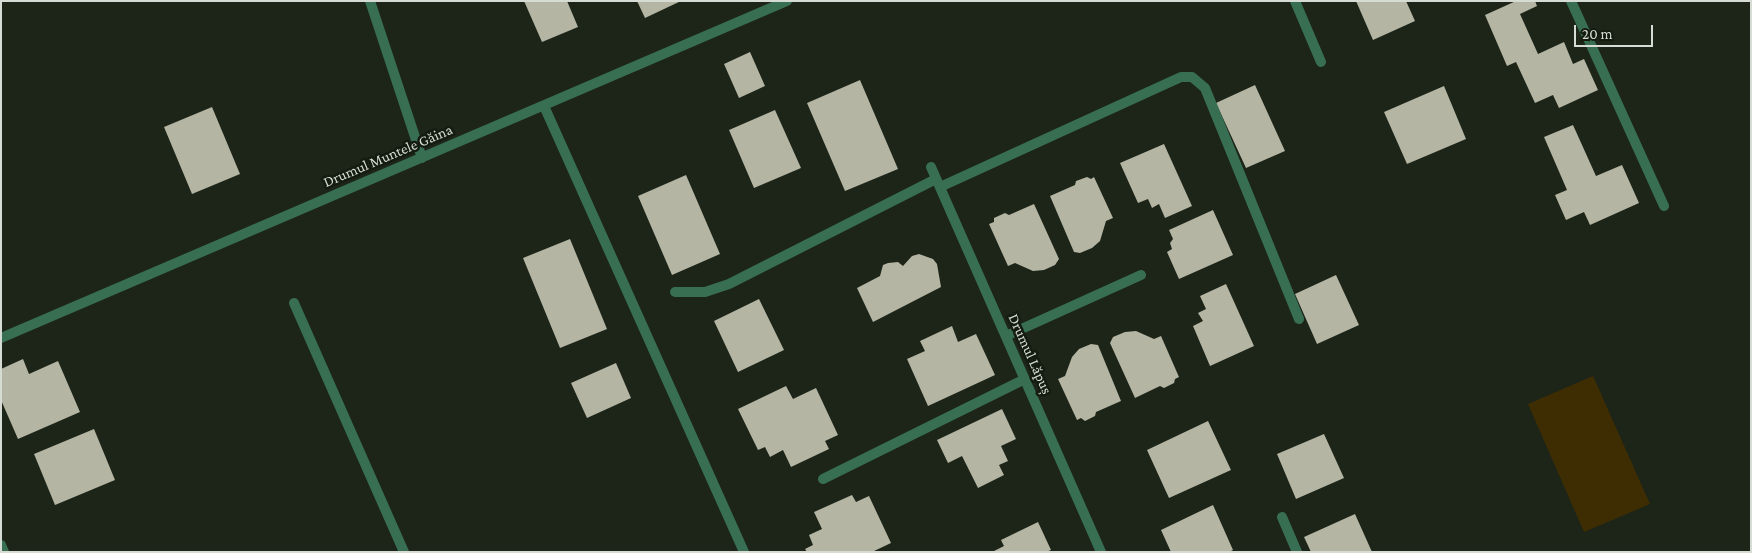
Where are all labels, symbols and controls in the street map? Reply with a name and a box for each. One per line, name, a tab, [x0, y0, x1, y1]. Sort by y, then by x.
scale bar	[1577, 15, 1656, 47]
text: 20 m	[1582, 26, 1613, 42]
street label: Drumul Muntele Găina	[321, 121, 455, 191]
street label: Drumul Lăpuș	[1004, 311, 1056, 397]

